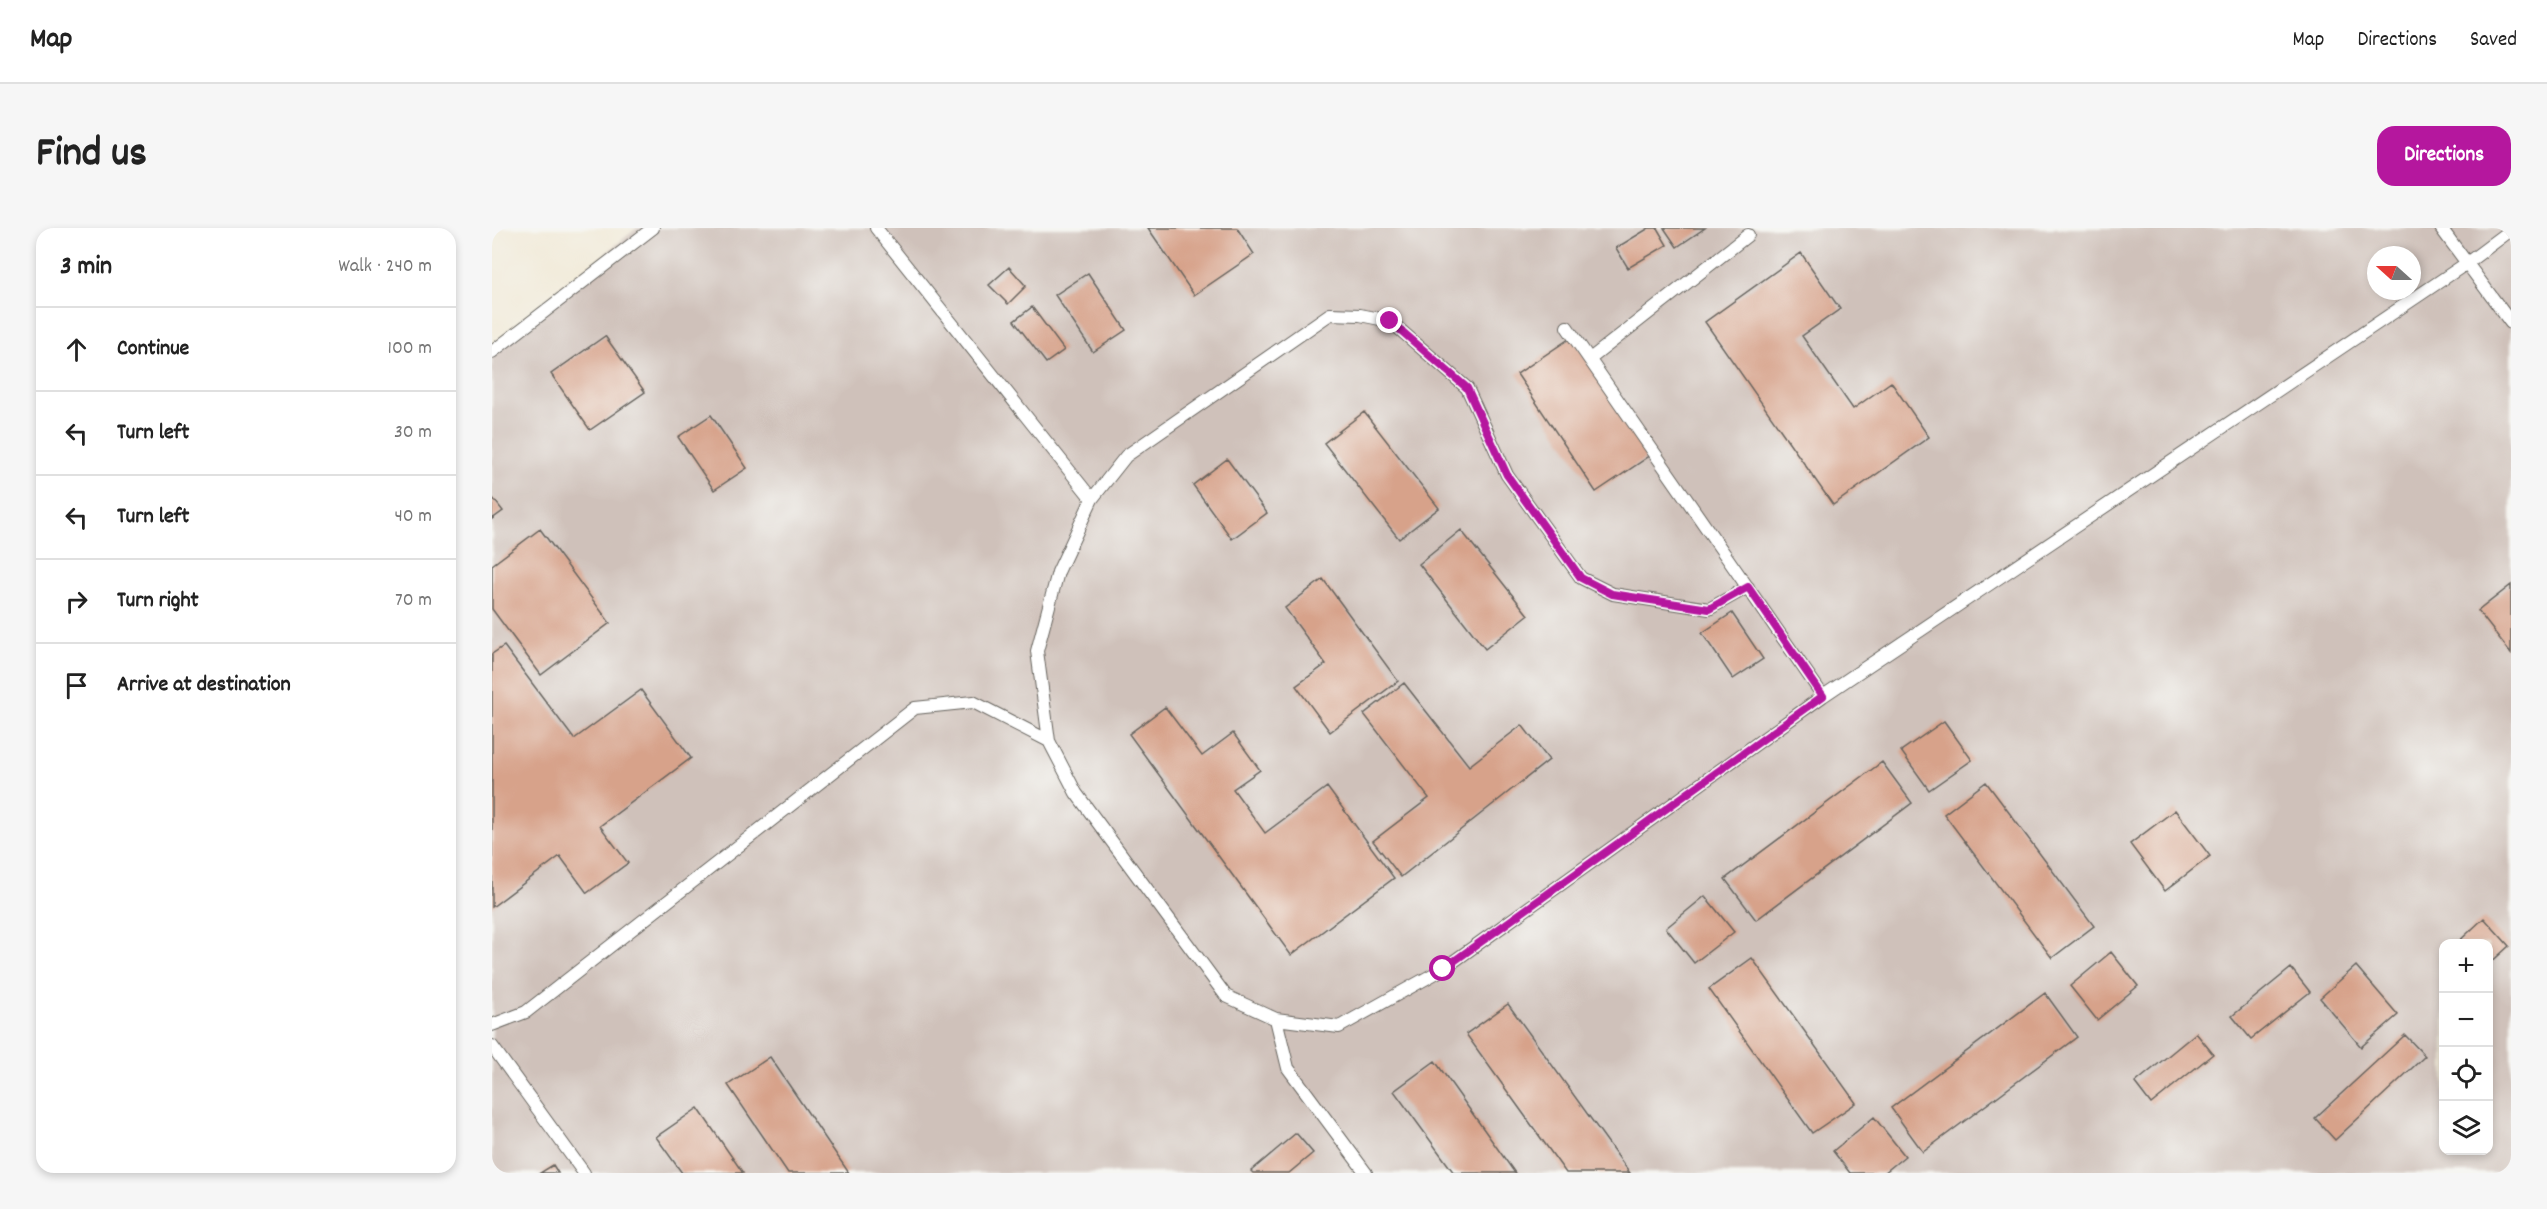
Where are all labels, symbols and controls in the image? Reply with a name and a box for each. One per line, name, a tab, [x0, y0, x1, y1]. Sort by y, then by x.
text: Map	[30, 21, 72, 61]
text: Map	[2293, 26, 2324, 56]
text: Directions	[2357, 26, 2437, 56]
text: Saved	[2470, 26, 2517, 56]
text: Find us	[36, 126, 147, 186]
button: Directions	[2377, 126, 2511, 186]
north arrow	[2367, 246, 2421, 300]
text: 3 min	[60, 249, 112, 286]
text: Walk · 240 m	[338, 253, 432, 281]
route end	[1376, 307, 1402, 333]
icon: ahead	[60, 333, 93, 366]
text: Continue	[117, 334, 189, 365]
text: 100 m	[388, 335, 432, 363]
icon: left	[60, 417, 93, 450]
text: Turn left	[117, 418, 189, 449]
text: 30 m	[394, 419, 432, 447]
icon: left	[60, 501, 93, 534]
text: Turn left	[117, 502, 189, 533]
text: 40 m	[394, 503, 432, 531]
icon: right	[60, 585, 93, 618]
text: Turn right	[117, 586, 199, 617]
text: 70 m	[395, 587, 432, 615]
icon: arrive	[60, 669, 93, 702]
text: Arrive at destination	[117, 670, 291, 701]
map controls	[2439, 939, 2493, 1155]
button: +	[2439, 939, 2493, 993]
route start	[1429, 955, 1455, 981]
button: −	[2439, 993, 2493, 1047]
button: locate	[2439, 1047, 2493, 1101]
button: layers	[2439, 1101, 2493, 1155]

